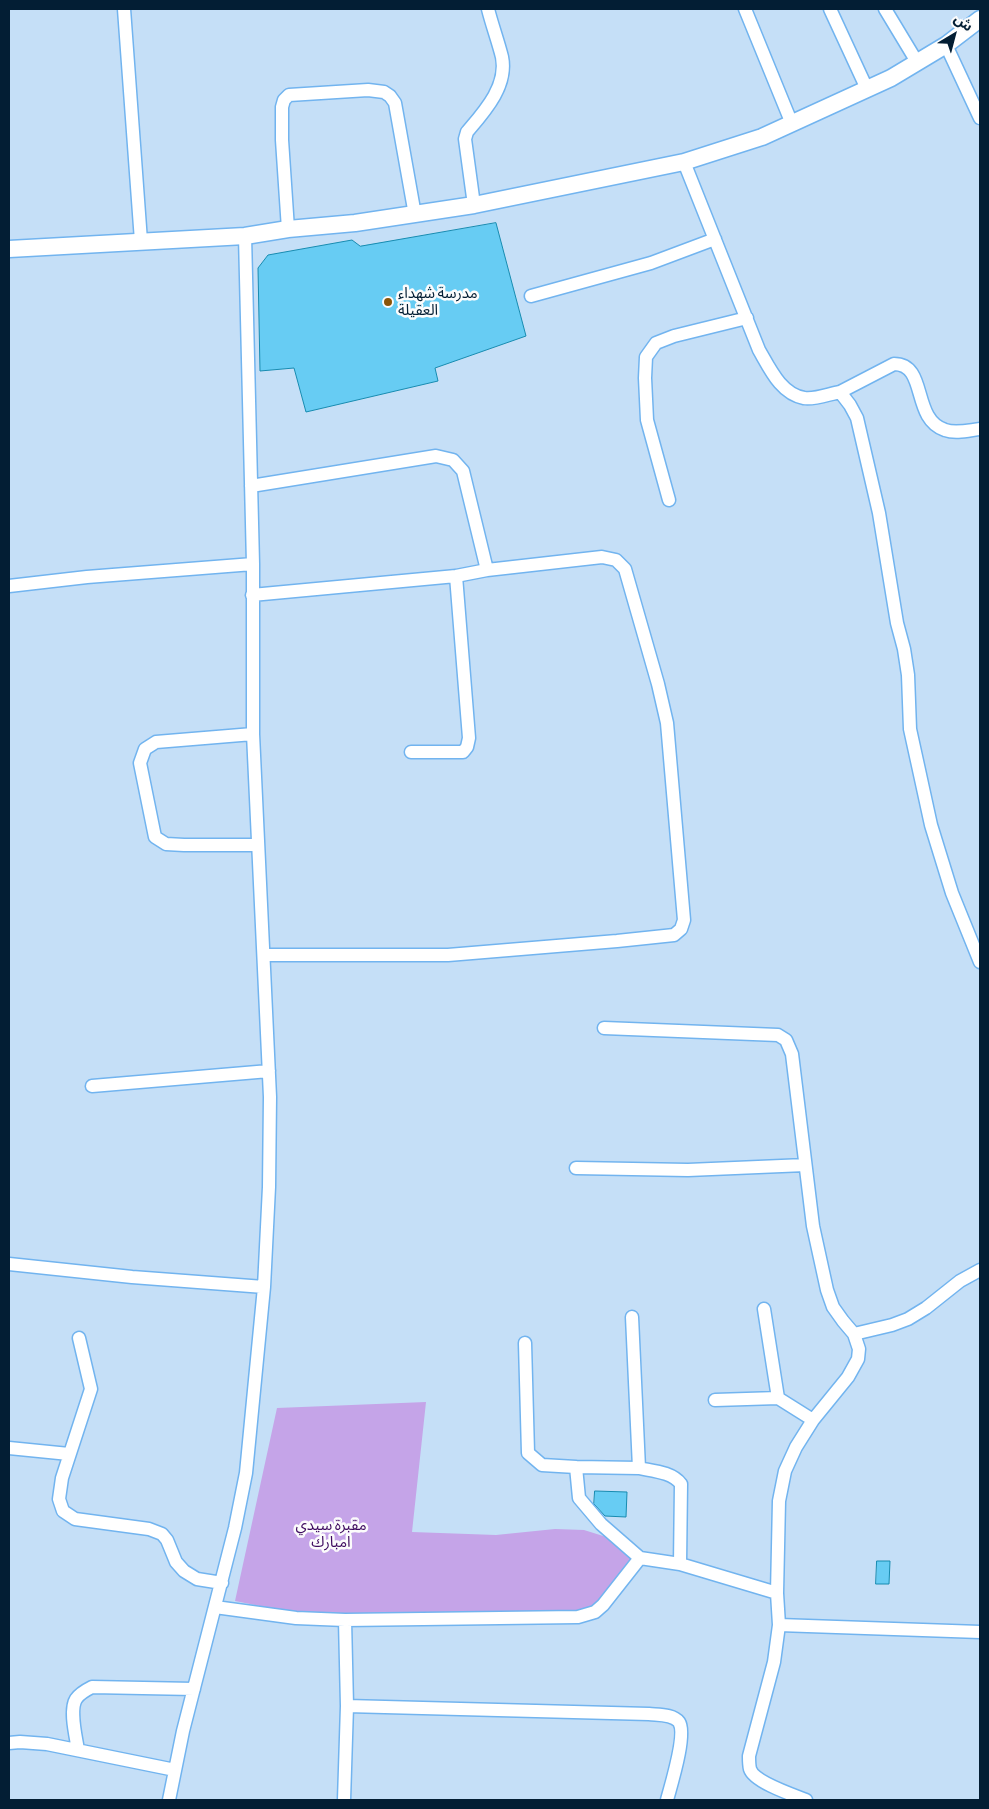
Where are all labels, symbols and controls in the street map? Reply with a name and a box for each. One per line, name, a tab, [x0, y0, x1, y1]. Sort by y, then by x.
north arrow	[929, 10, 979, 60]
text: ش	[951, 12, 975, 34]
place label: مدرسة شهداء العقيلة	[398, 284, 478, 319]
marker: مدرسة شهداء العقيلة	[382, 296, 394, 308]
park label: مقبرة سيدي امبارك	[295, 1516, 367, 1551]

